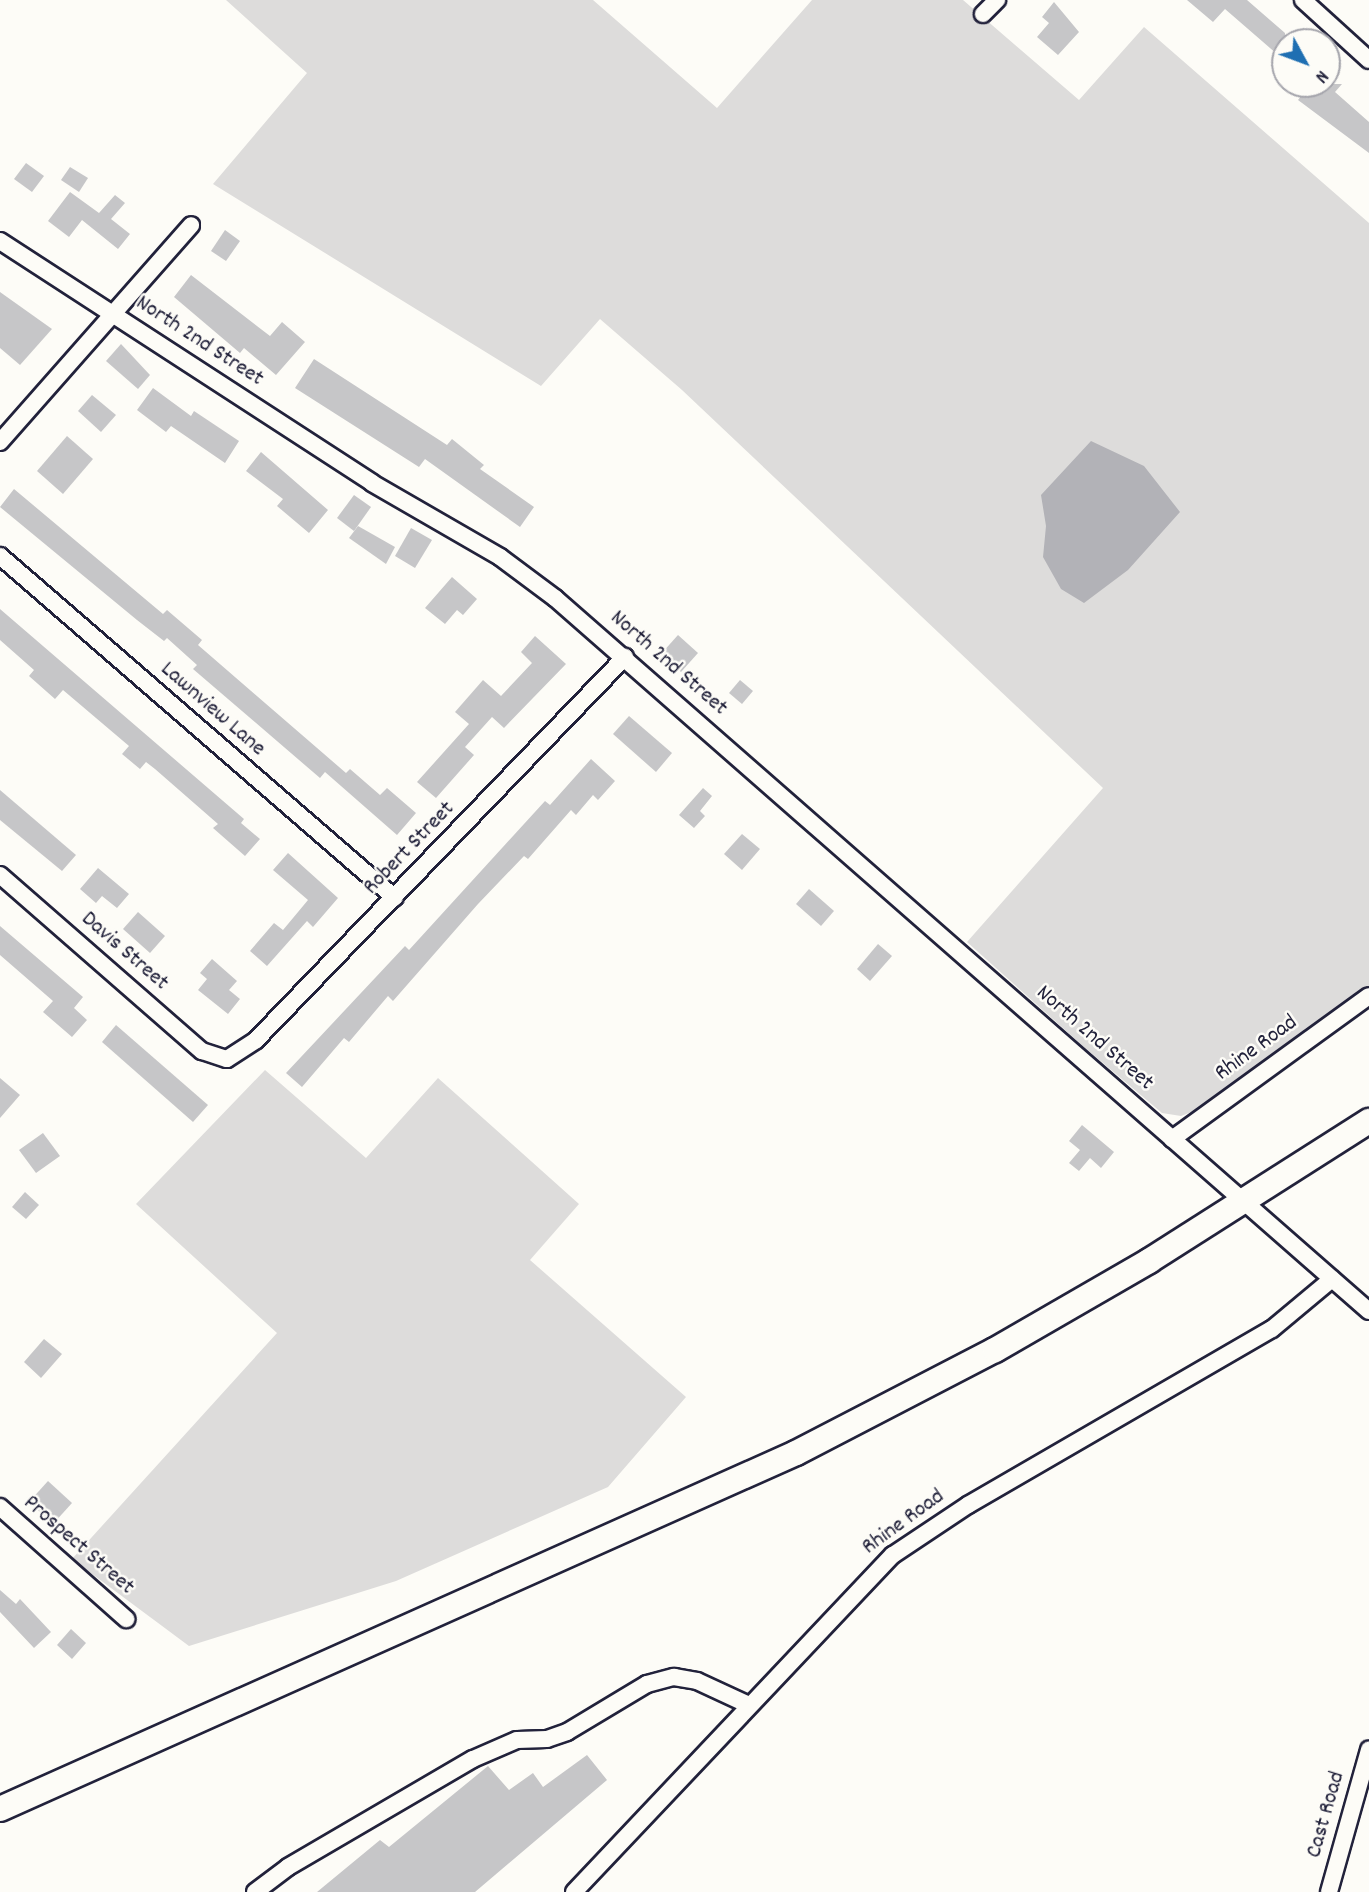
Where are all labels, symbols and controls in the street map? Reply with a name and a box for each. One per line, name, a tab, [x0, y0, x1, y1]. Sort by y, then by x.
north arrow	[1271, 28, 1341, 98]
text: N	[1307, 63, 1334, 88]
street label: North 2nd Street	[130, 290, 268, 394]
street label: North 2nd Street	[603, 605, 733, 723]
street label: Lawnview Lane	[154, 657, 270, 763]
street label: Robert Street	[359, 796, 461, 902]
street label: Davis Street	[74, 906, 174, 998]
street label: North 2nd Street	[1029, 980, 1159, 1098]
street label: Rhine Road	[1210, 1010, 1304, 1088]
street label: Rhine Road	[857, 1484, 951, 1562]
street label: Prospect Street	[17, 1490, 139, 1602]
street label: Cast Road	[1302, 1769, 1352, 1861]

